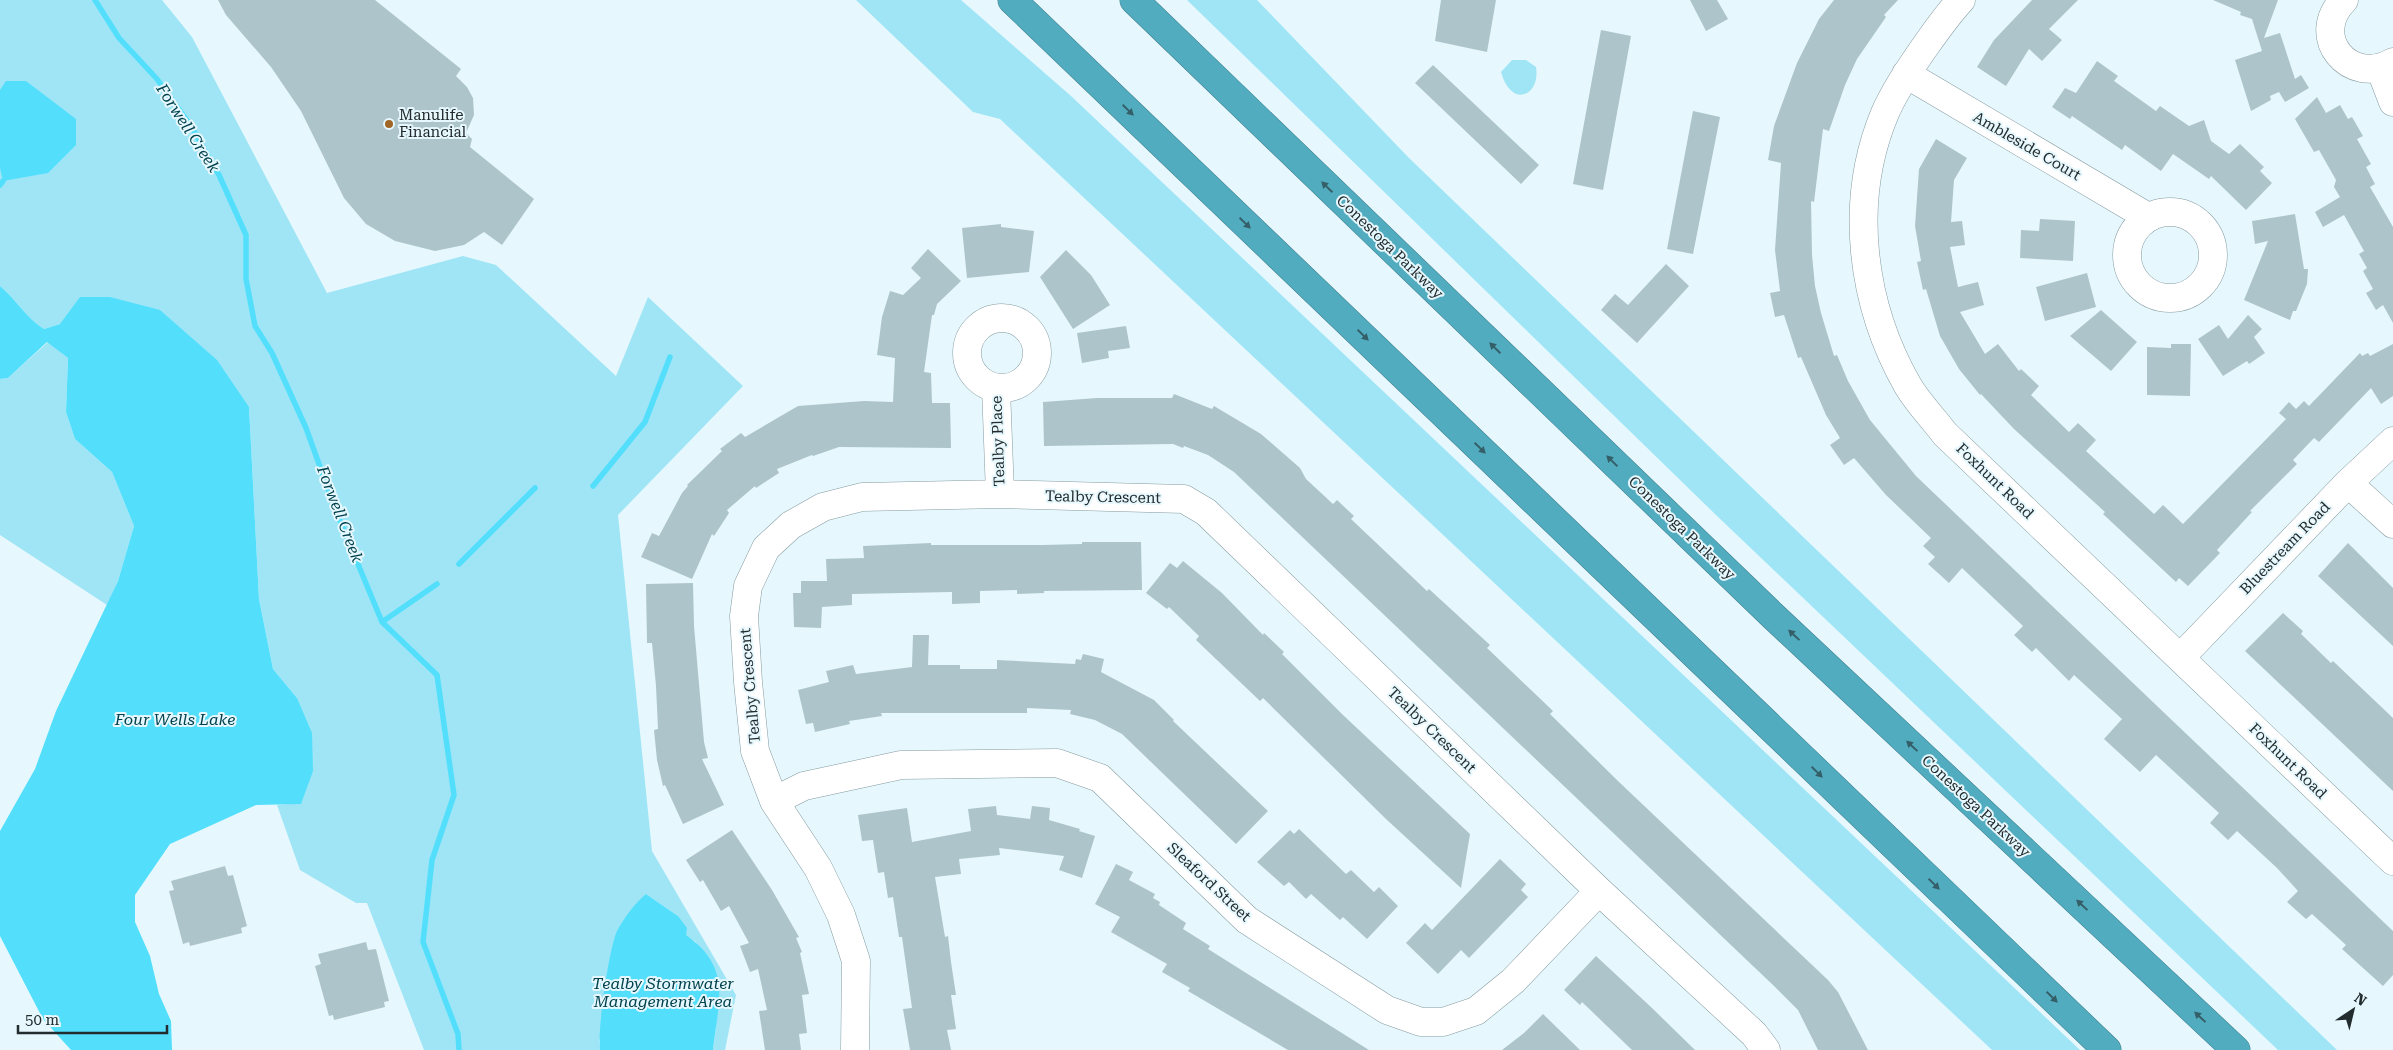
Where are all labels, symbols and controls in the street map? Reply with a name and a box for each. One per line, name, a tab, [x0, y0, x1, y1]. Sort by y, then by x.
water label: Forwell Creek	[152, 79, 224, 176]
one-way arrow	[1122, 104, 1134, 116]
place label: Manulife Financial	[399, 106, 467, 141]
street label: Ambleside Court	[1970, 108, 2084, 184]
marker: Manulife Financial	[383, 118, 395, 130]
one-way arrow	[1321, 181, 1333, 193]
street label: Conestoga Parkway	[1333, 191, 1447, 303]
one-way arrow	[1239, 217, 1251, 229]
one-way arrow	[1356, 329, 1368, 341]
one-way arrow	[1489, 342, 1501, 354]
street label: Tealby Place	[987, 395, 1009, 487]
street label: Foxhunt Road	[1953, 440, 2038, 523]
one-way arrow	[1473, 442, 1485, 454]
one-way arrow	[1606, 455, 1618, 467]
water label: Forwell Creek	[313, 462, 367, 565]
street label: Conestoga Parkway	[1625, 472, 1739, 584]
street label: Tealby Crescent	[1045, 487, 1162, 507]
street label: Bluestream Road	[2236, 498, 2334, 598]
street label: Tealby Crescent	[736, 627, 764, 745]
one-way arrow	[1788, 629, 1800, 641]
street label: Tealby Crescent	[1384, 683, 1480, 777]
water label: Four Wells Lake	[114, 710, 235, 729]
street label: Foxhunt Road	[2246, 720, 2331, 803]
one-way arrow	[1907, 740, 1919, 752]
street label: Conestoga Parkway	[1918, 751, 2034, 861]
one-way arrow	[1811, 766, 1823, 778]
street label: Sleaford Street	[1163, 839, 1255, 926]
one-way arrow	[1928, 878, 1940, 890]
one-way arrow	[2076, 899, 2088, 911]
water label: Tealby Stormwater Management Area	[592, 974, 734, 1011]
north arrow	[2328, 985, 2378, 1035]
text: N	[2351, 990, 2370, 1009]
one-way arrow	[2045, 991, 2057, 1003]
scale bar	[18, 1002, 166, 1034]
text: 50 m	[25, 1011, 60, 1029]
one-way arrow	[2195, 1011, 2207, 1023]

